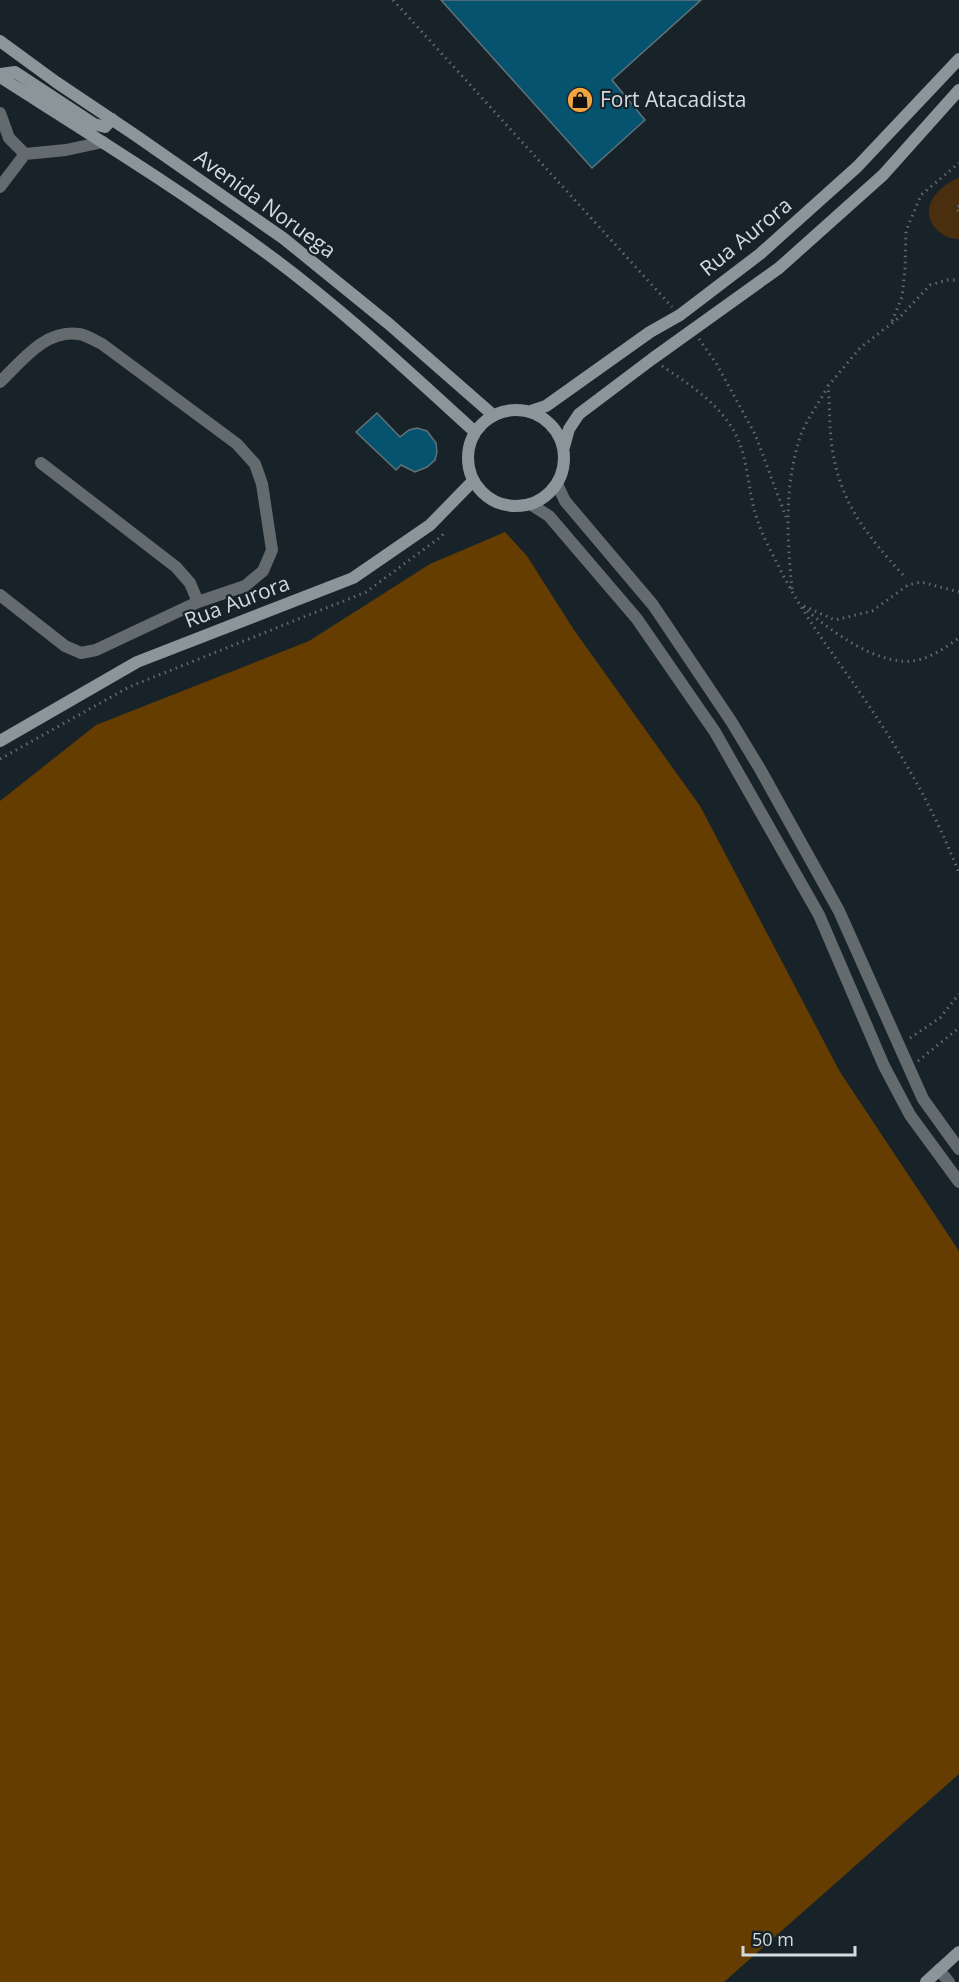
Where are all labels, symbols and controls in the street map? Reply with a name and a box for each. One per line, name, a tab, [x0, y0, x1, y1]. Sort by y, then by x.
shop icon: Fort Atacadista	[565, 85, 595, 115]
place label: Fort Atacadista	[600, 85, 746, 113]
street label: Avenida Noruega	[189, 142, 342, 264]
street label: Rua Aurora	[694, 191, 797, 282]
street label: Rua Aurora	[180, 568, 293, 634]
scale bar	[743, 1919, 856, 1957]
text: 50 m	[752, 1927, 794, 1951]

